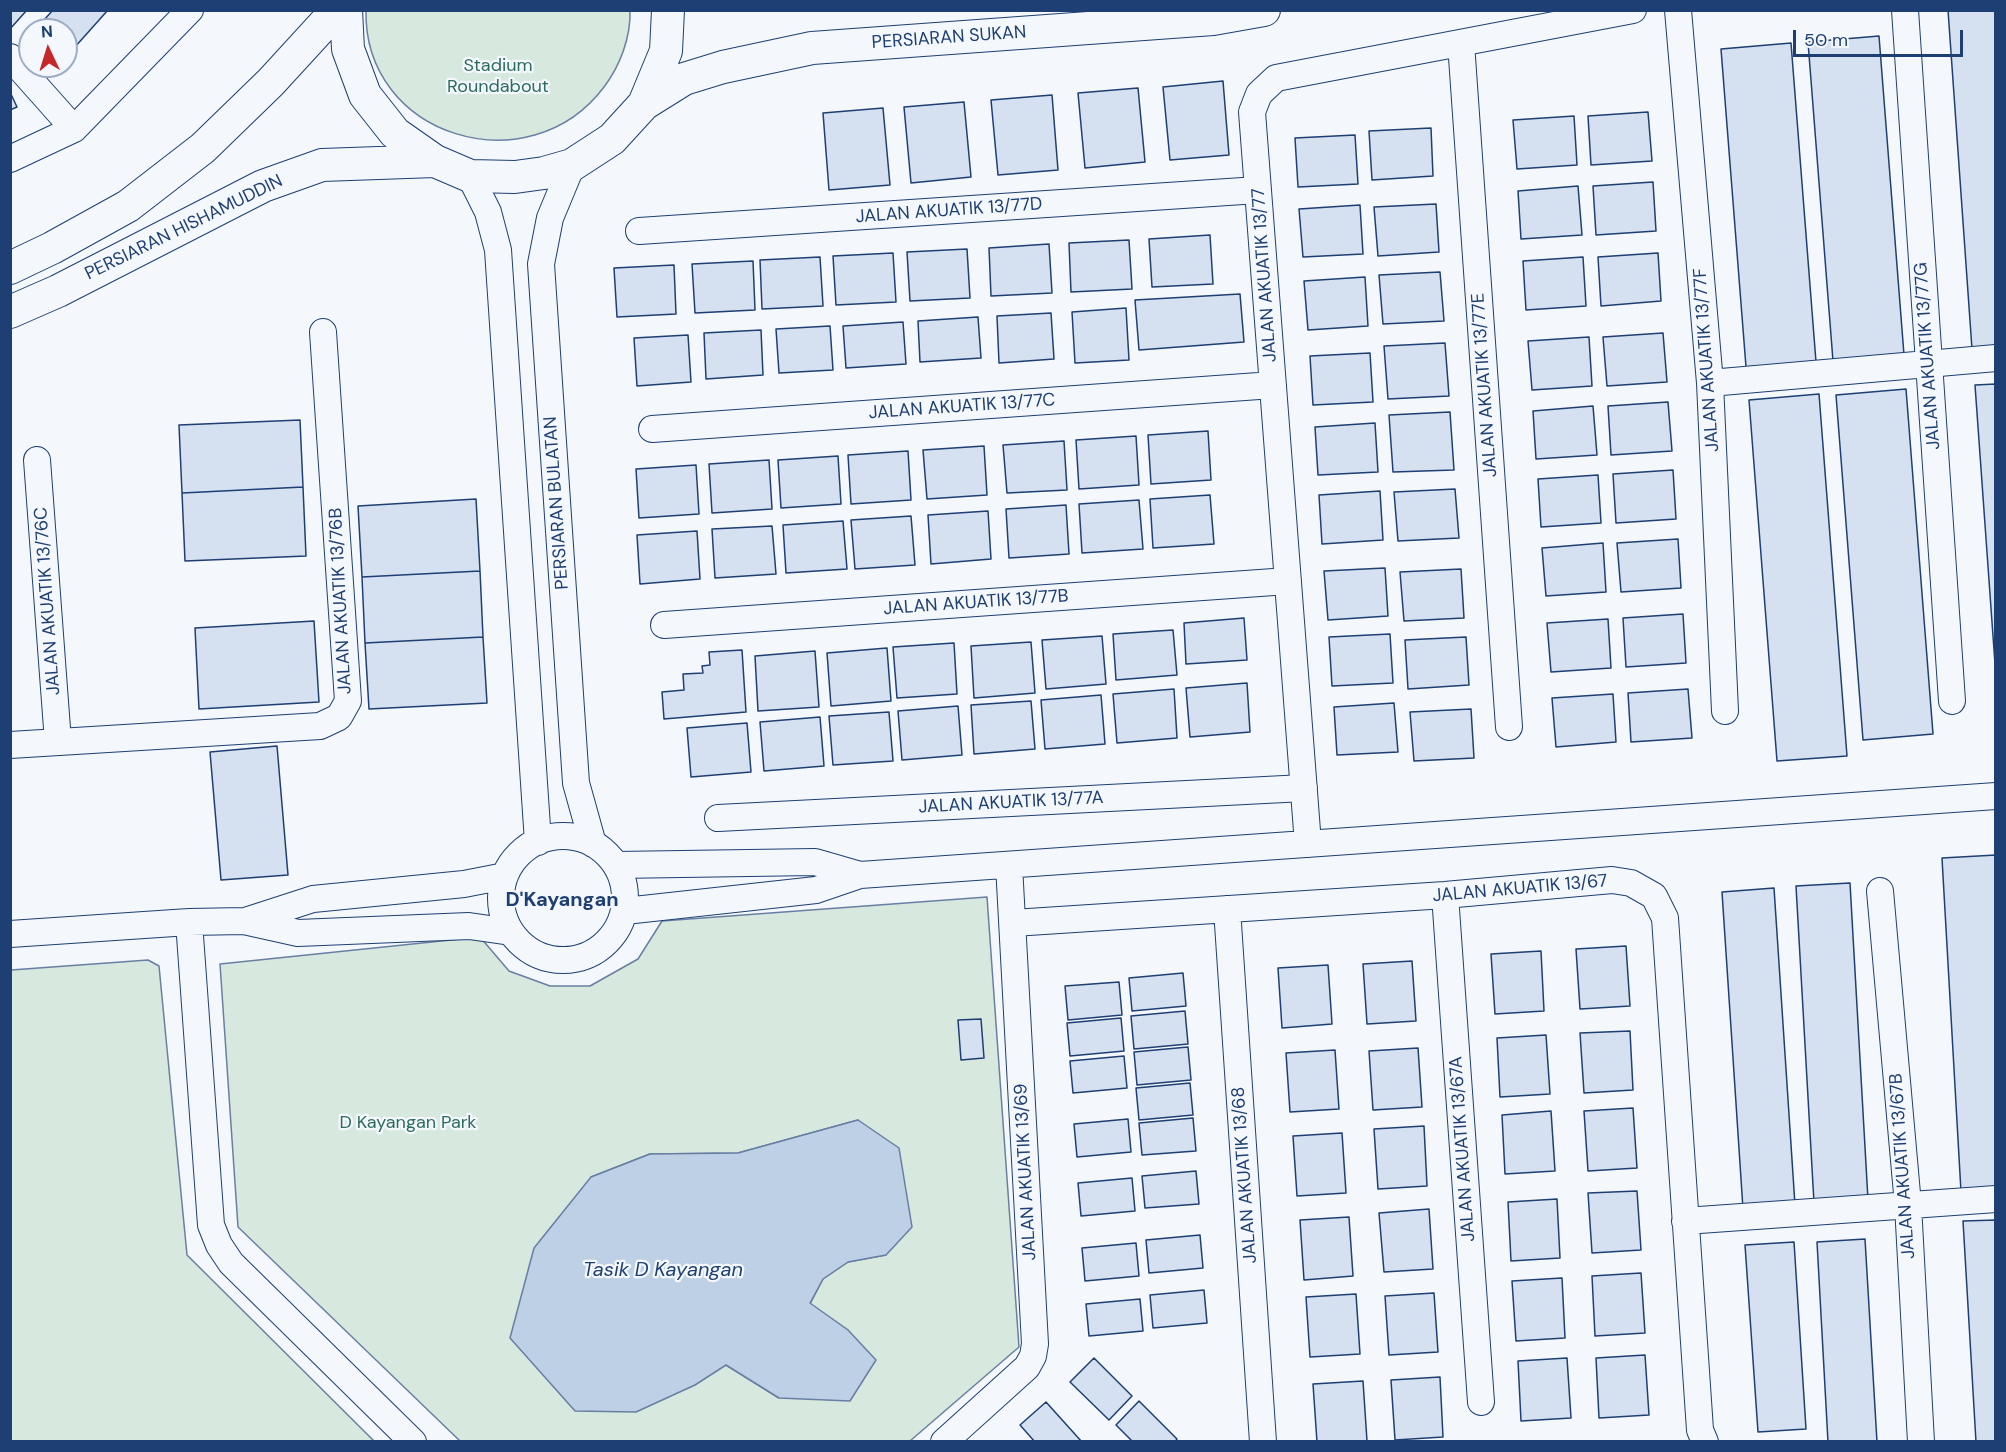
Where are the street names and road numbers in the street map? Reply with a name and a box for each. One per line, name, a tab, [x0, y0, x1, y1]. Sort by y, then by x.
street label: PERSIARAN SUKAN	[871, 22, 1027, 54]
street label: PERSIARAN HISHAMUDDIN	[82, 171, 286, 285]
street label: JALAN AKUATIK 13/77	[1248, 187, 1282, 363]
street label: JALAN AKUATIK 13/77D	[855, 194, 1043, 228]
street label: JALAN AKUATIK 13/77G	[1911, 262, 1945, 450]
street label: JALAN AKUATIK 13/77F	[1690, 267, 1724, 453]
street label: JALAN AKUATIK 13/77E	[1468, 292, 1502, 478]
street label: JALAN AKUATIK 13/77C	[868, 390, 1056, 424]
street label: PERSIARAN BULATAN	[540, 416, 574, 590]
street label: JALAN AKUATIK 13/76C	[31, 506, 65, 696]
street label: JALAN AKUATIK 13/76B	[325, 507, 357, 695]
street label: JALAN AKUATIK 13/77B	[883, 586, 1069, 620]
street label: JALAN AKUATIK 13/77A	[918, 787, 1104, 819]
street label: JALAN AKUATIK 13/67	[1432, 871, 1608, 907]
street label: JALAN AKUATIK 13/67A	[1446, 1056, 1480, 1242]
street label: JALAN AKUATIK 13/67B	[1886, 1072, 1920, 1260]
street label: JALAN AKUATIK 13/69	[1011, 1083, 1041, 1261]
street label: JALAN AKUATIK 13/68	[1228, 1086, 1262, 1264]

